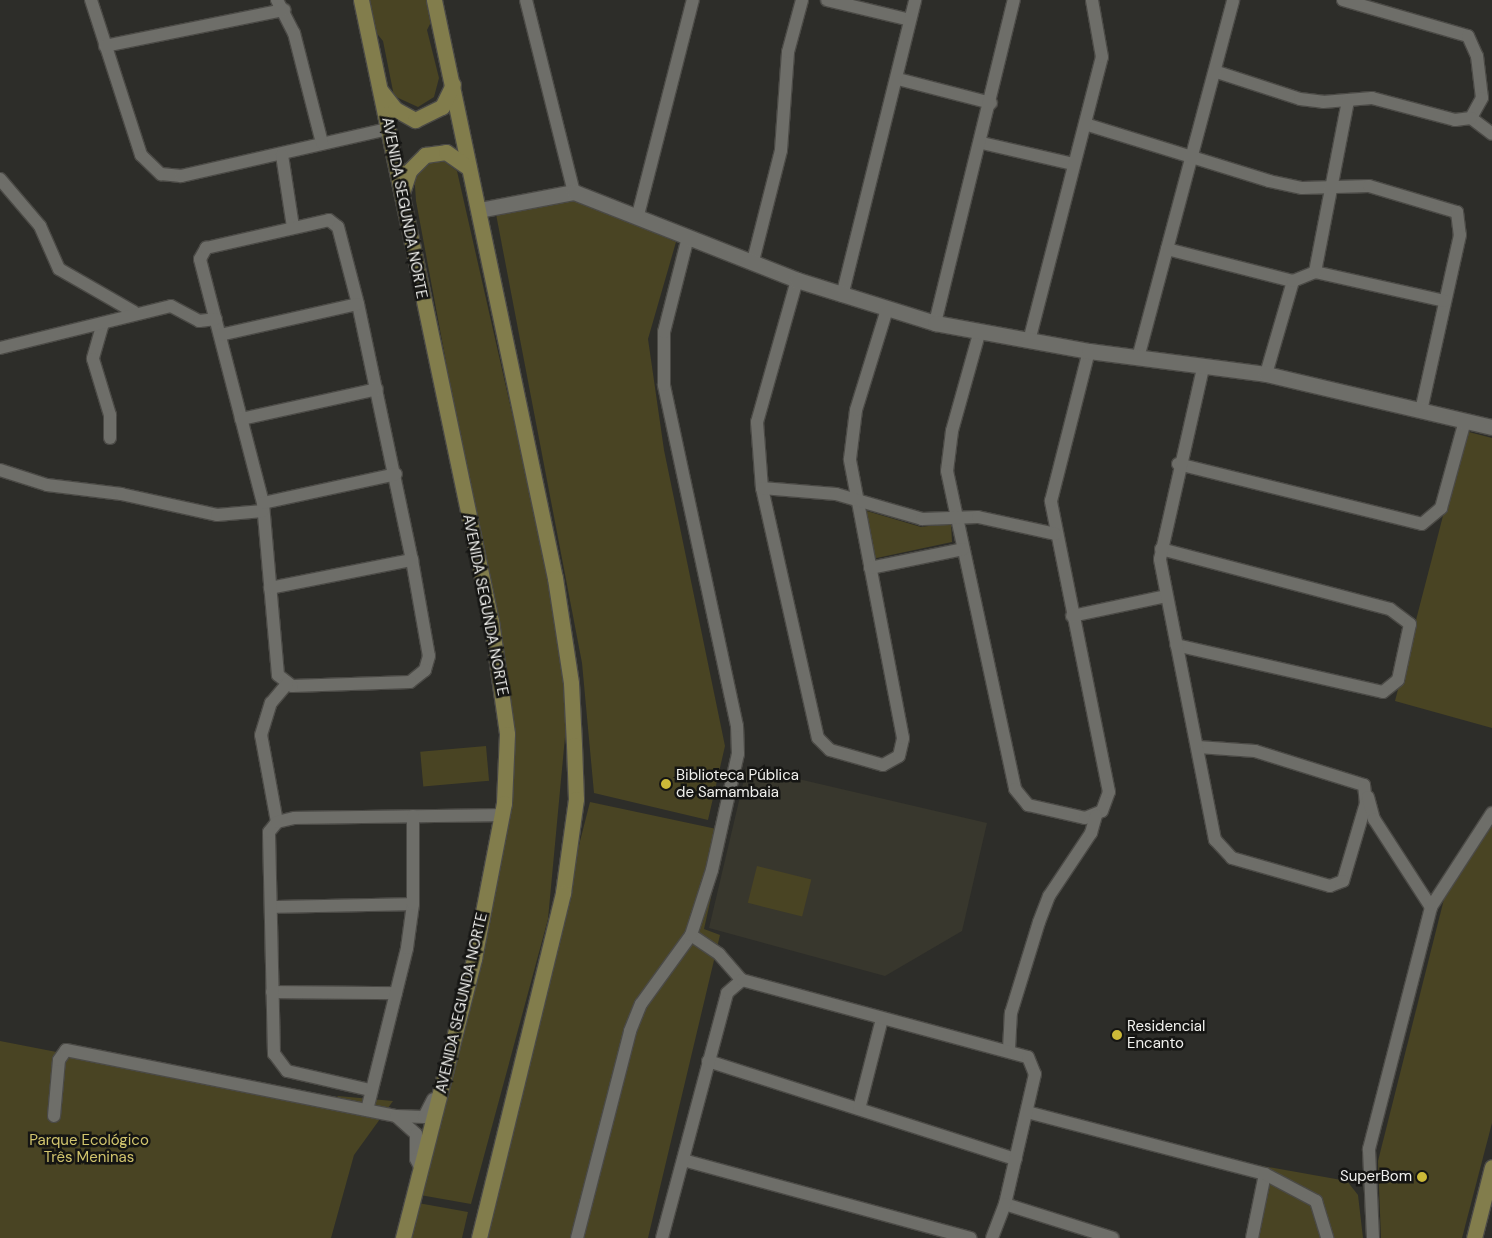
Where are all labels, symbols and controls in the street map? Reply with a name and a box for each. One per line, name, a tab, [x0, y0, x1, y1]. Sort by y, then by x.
street label: AVENIDA SEGUNDA NORTE	[378, 116, 430, 300]
street label: AVENIDA SEGUNDA NORTE	[459, 513, 511, 697]
place label: Biblioteca Pública de Samambaia	[676, 766, 799, 801]
marker: Biblioteca Pública de Samambaia	[660, 778, 672, 790]
street label: AVENIDA SEGUNDA NORTE	[432, 911, 492, 1095]
place label: Residencial Encanto	[1127, 1017, 1205, 1052]
marker: Residencial Encanto	[1111, 1029, 1123, 1041]
park label: Parque Ecológico Três Meninas	[29, 1131, 149, 1166]
place label: SuperBom	[1340, 1168, 1412, 1186]
marker: SuperBom	[1416, 1171, 1428, 1183]

